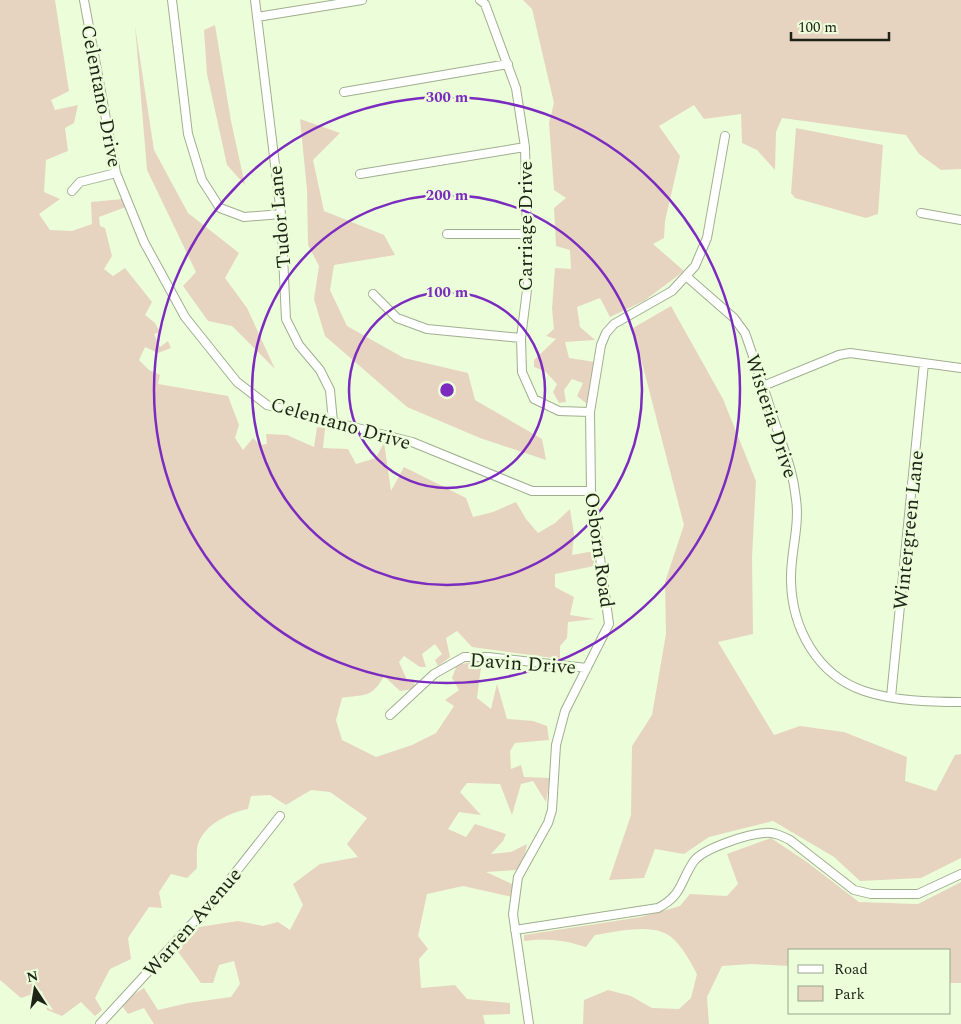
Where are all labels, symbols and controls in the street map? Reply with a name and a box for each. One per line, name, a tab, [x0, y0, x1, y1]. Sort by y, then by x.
scale bar	[791, 10, 888, 42]
text: 100 m	[798, 16, 837, 39]
street label: Celentano Drive	[72, 22, 130, 170]
text: 300 m	[426, 86, 469, 109]
street label: Carriage Drive	[511, 161, 541, 291]
street label: Tudor Lane	[261, 164, 299, 270]
text: 200 m	[426, 184, 469, 207]
text: 100 m	[426, 281, 469, 304]
street label: Wisteria Drive	[737, 350, 805, 482]
centre of rings	[438, 381, 456, 399]
street label: Celentano Drive	[267, 390, 414, 458]
street label: Wintergreen Lane	[886, 449, 932, 611]
street label: Osborn Road	[576, 490, 622, 610]
street label: Davin Drive	[469, 645, 577, 683]
street label: Warren Avenue	[136, 861, 249, 984]
legend	[788, 949, 951, 1014]
text: Road	[834, 958, 868, 981]
north arrow	[10, 964, 60, 1014]
text: N	[25, 965, 40, 988]
text: Park	[834, 983, 865, 1006]

